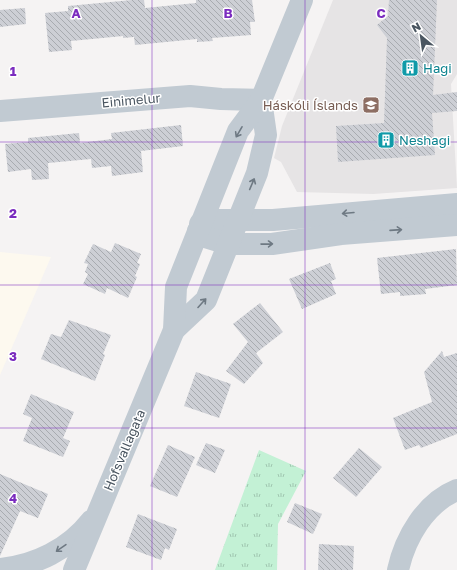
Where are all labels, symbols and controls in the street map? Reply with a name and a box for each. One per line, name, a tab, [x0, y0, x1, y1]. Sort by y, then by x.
text: A	[71, 5, 81, 21]
text: B	[223, 5, 233, 21]
text: C	[376, 5, 386, 21]
north arrow	[401, 16, 441, 56]
text: N	[409, 19, 423, 35]
building icon: Hagi	[400, 58, 420, 78]
place label: Hagi	[423, 60, 452, 76]
text: 1	[10, 63, 17, 79]
street label: Einimelur	[101, 89, 161, 111]
school or university icon: Háskóli Íslands	[361, 95, 381, 115]
place label: Háskóli Íslands	[263, 97, 358, 113]
one-way arrow	[234, 126, 242, 138]
building icon: Neshagi	[376, 130, 396, 150]
place label: Neshagi	[399, 132, 450, 148]
one-way arrow	[249, 178, 257, 190]
text: 2	[9, 205, 17, 221]
one-way arrow	[342, 210, 355, 217]
one-way arrow	[389, 226, 402, 233]
one-way arrow	[260, 240, 273, 248]
one-way arrow	[198, 298, 207, 308]
text: 3	[9, 348, 17, 364]
street label: Hofsvallagata	[100, 407, 148, 493]
text: 4	[9, 490, 17, 506]
one-way arrow	[56, 544, 67, 552]

